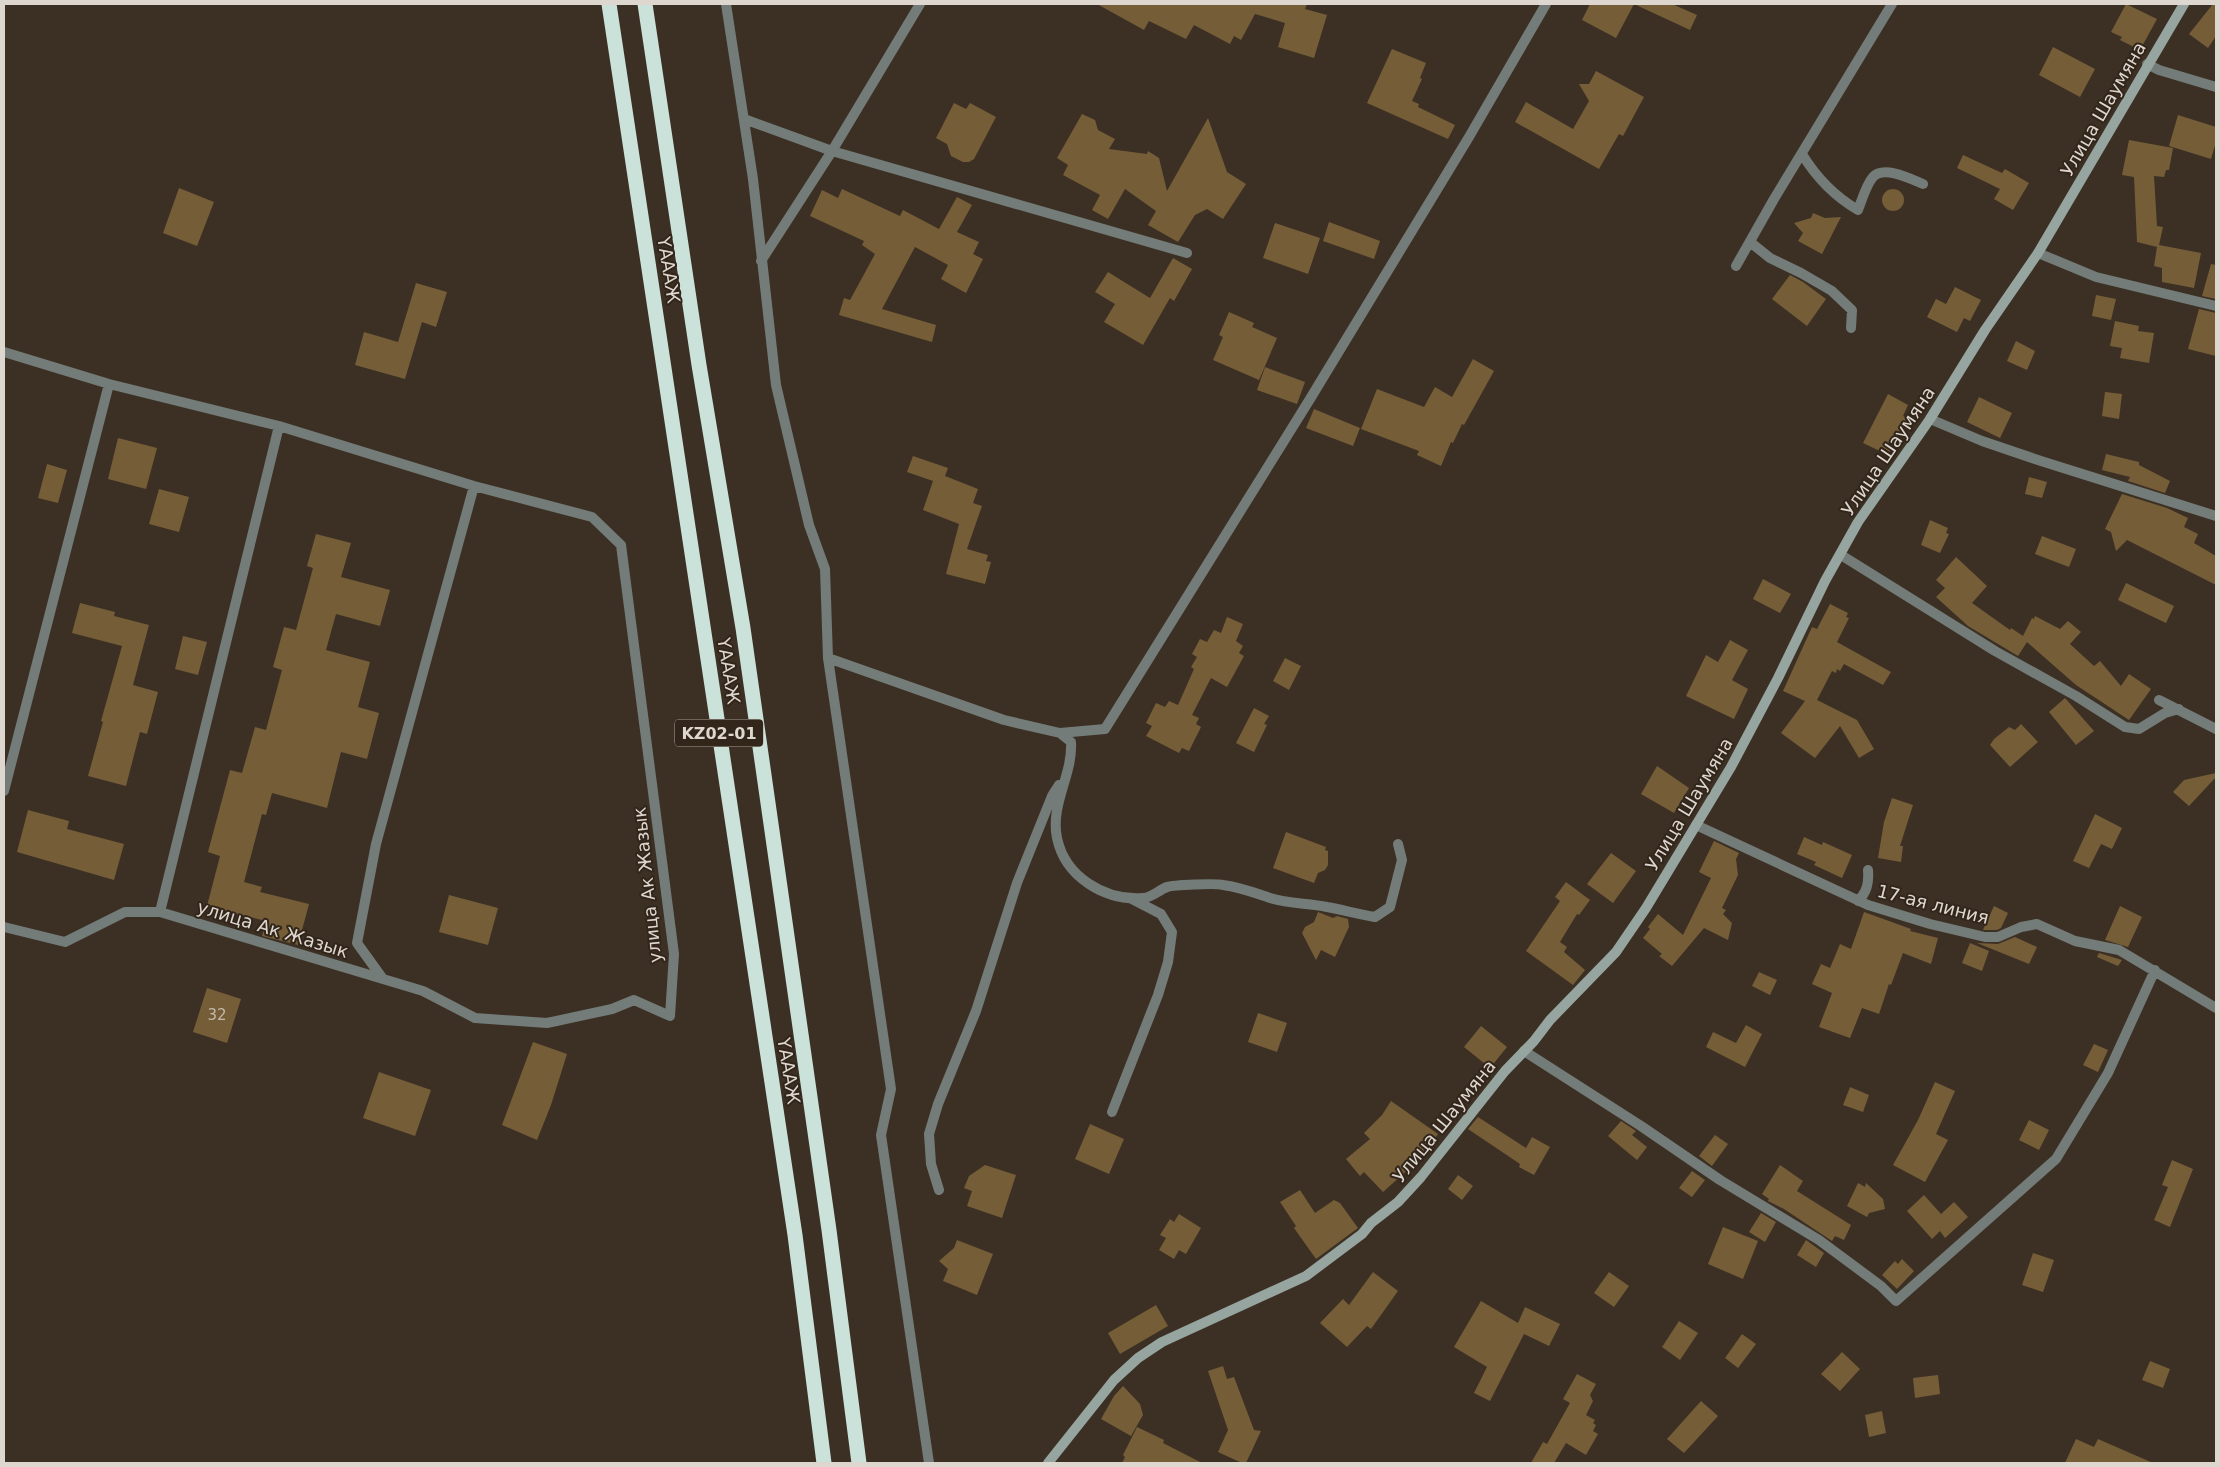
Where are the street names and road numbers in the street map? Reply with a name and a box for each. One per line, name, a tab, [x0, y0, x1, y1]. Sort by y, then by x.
street label: Улица Шаумяна	[2056, 38, 2150, 180]
street label: ҮАААЖ	[653, 234, 685, 305]
street label: Улица Шаумяна	[1837, 382, 1939, 520]
street label: ҮАААЖ	[713, 635, 745, 706]
road number: KZ02-01	[675, 720, 763, 746]
street label: Улица Шаумяна	[1641, 734, 1737, 874]
street label: улица Ак Жазык	[628, 806, 666, 964]
street label: 17-ая линия	[1875, 880, 1991, 928]
street label: улица Ак Жазык	[195, 896, 351, 962]
street label: ҮАААЖ	[773, 1035, 805, 1106]
street label: Улица Шаумяна	[1388, 1056, 1500, 1186]

